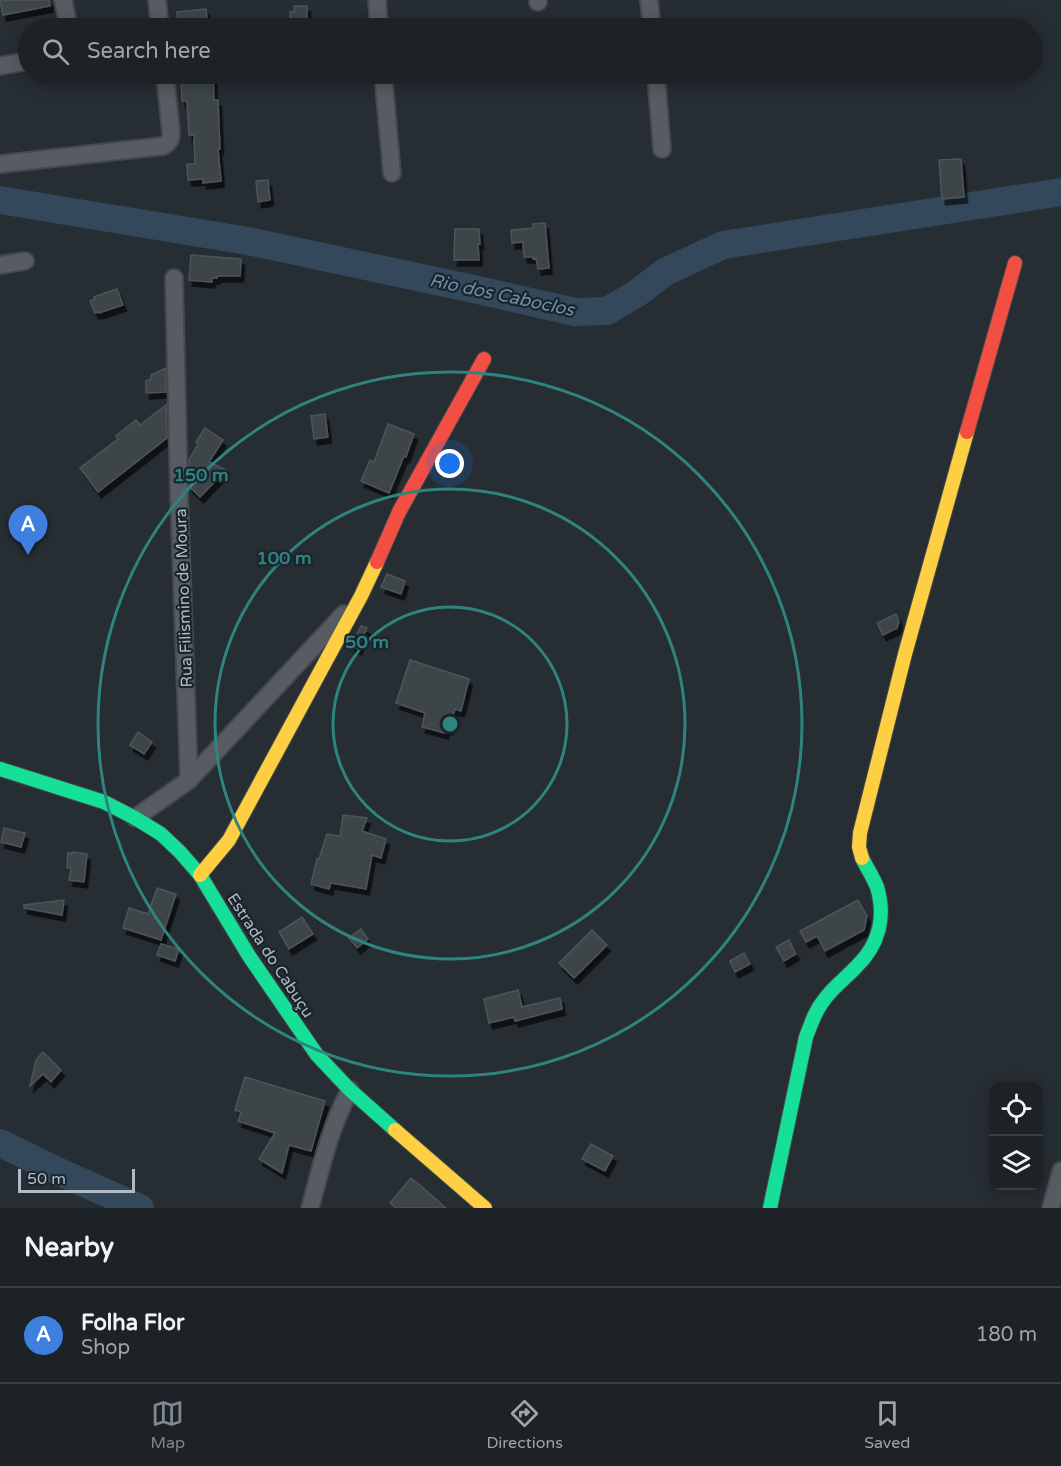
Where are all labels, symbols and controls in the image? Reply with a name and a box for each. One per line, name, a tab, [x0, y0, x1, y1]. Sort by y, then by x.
search box	[18, 18, 1043, 84]
icon: search	[39, 35, 72, 68]
text: Search here	[87, 38, 211, 64]
water label: Rio dos Caboclos	[428, 269, 578, 321]
your location	[435, 449, 464, 478]
text: 150 m	[173, 464, 229, 486]
pin: A	[9, 506, 48, 555]
street label: Rua Filismino de Moura	[171, 508, 197, 688]
text: 100 m	[256, 547, 312, 569]
text: 50 m	[345, 631, 389, 653]
centre of rings	[440, 714, 460, 734]
street label: Estrada do Cabuçu	[222, 890, 318, 1022]
map controls	[989, 1082, 1043, 1190]
button: locate	[989, 1082, 1043, 1136]
button: layers	[989, 1136, 1043, 1190]
scale bar	[18, 1166, 135, 1194]
text: 50 m	[27, 1169, 66, 1189]
text: Nearby	[24, 1232, 114, 1263]
text: Folha Flor	[81, 1310, 184, 1336]
text: A	[36, 1323, 51, 1347]
text: 180 m	[976, 1323, 1037, 1347]
text: Shop	[81, 1336, 130, 1360]
tab: Map	[151, 1397, 185, 1453]
tab: Directions	[486, 1397, 563, 1453]
tab: Saved	[864, 1397, 910, 1453]

